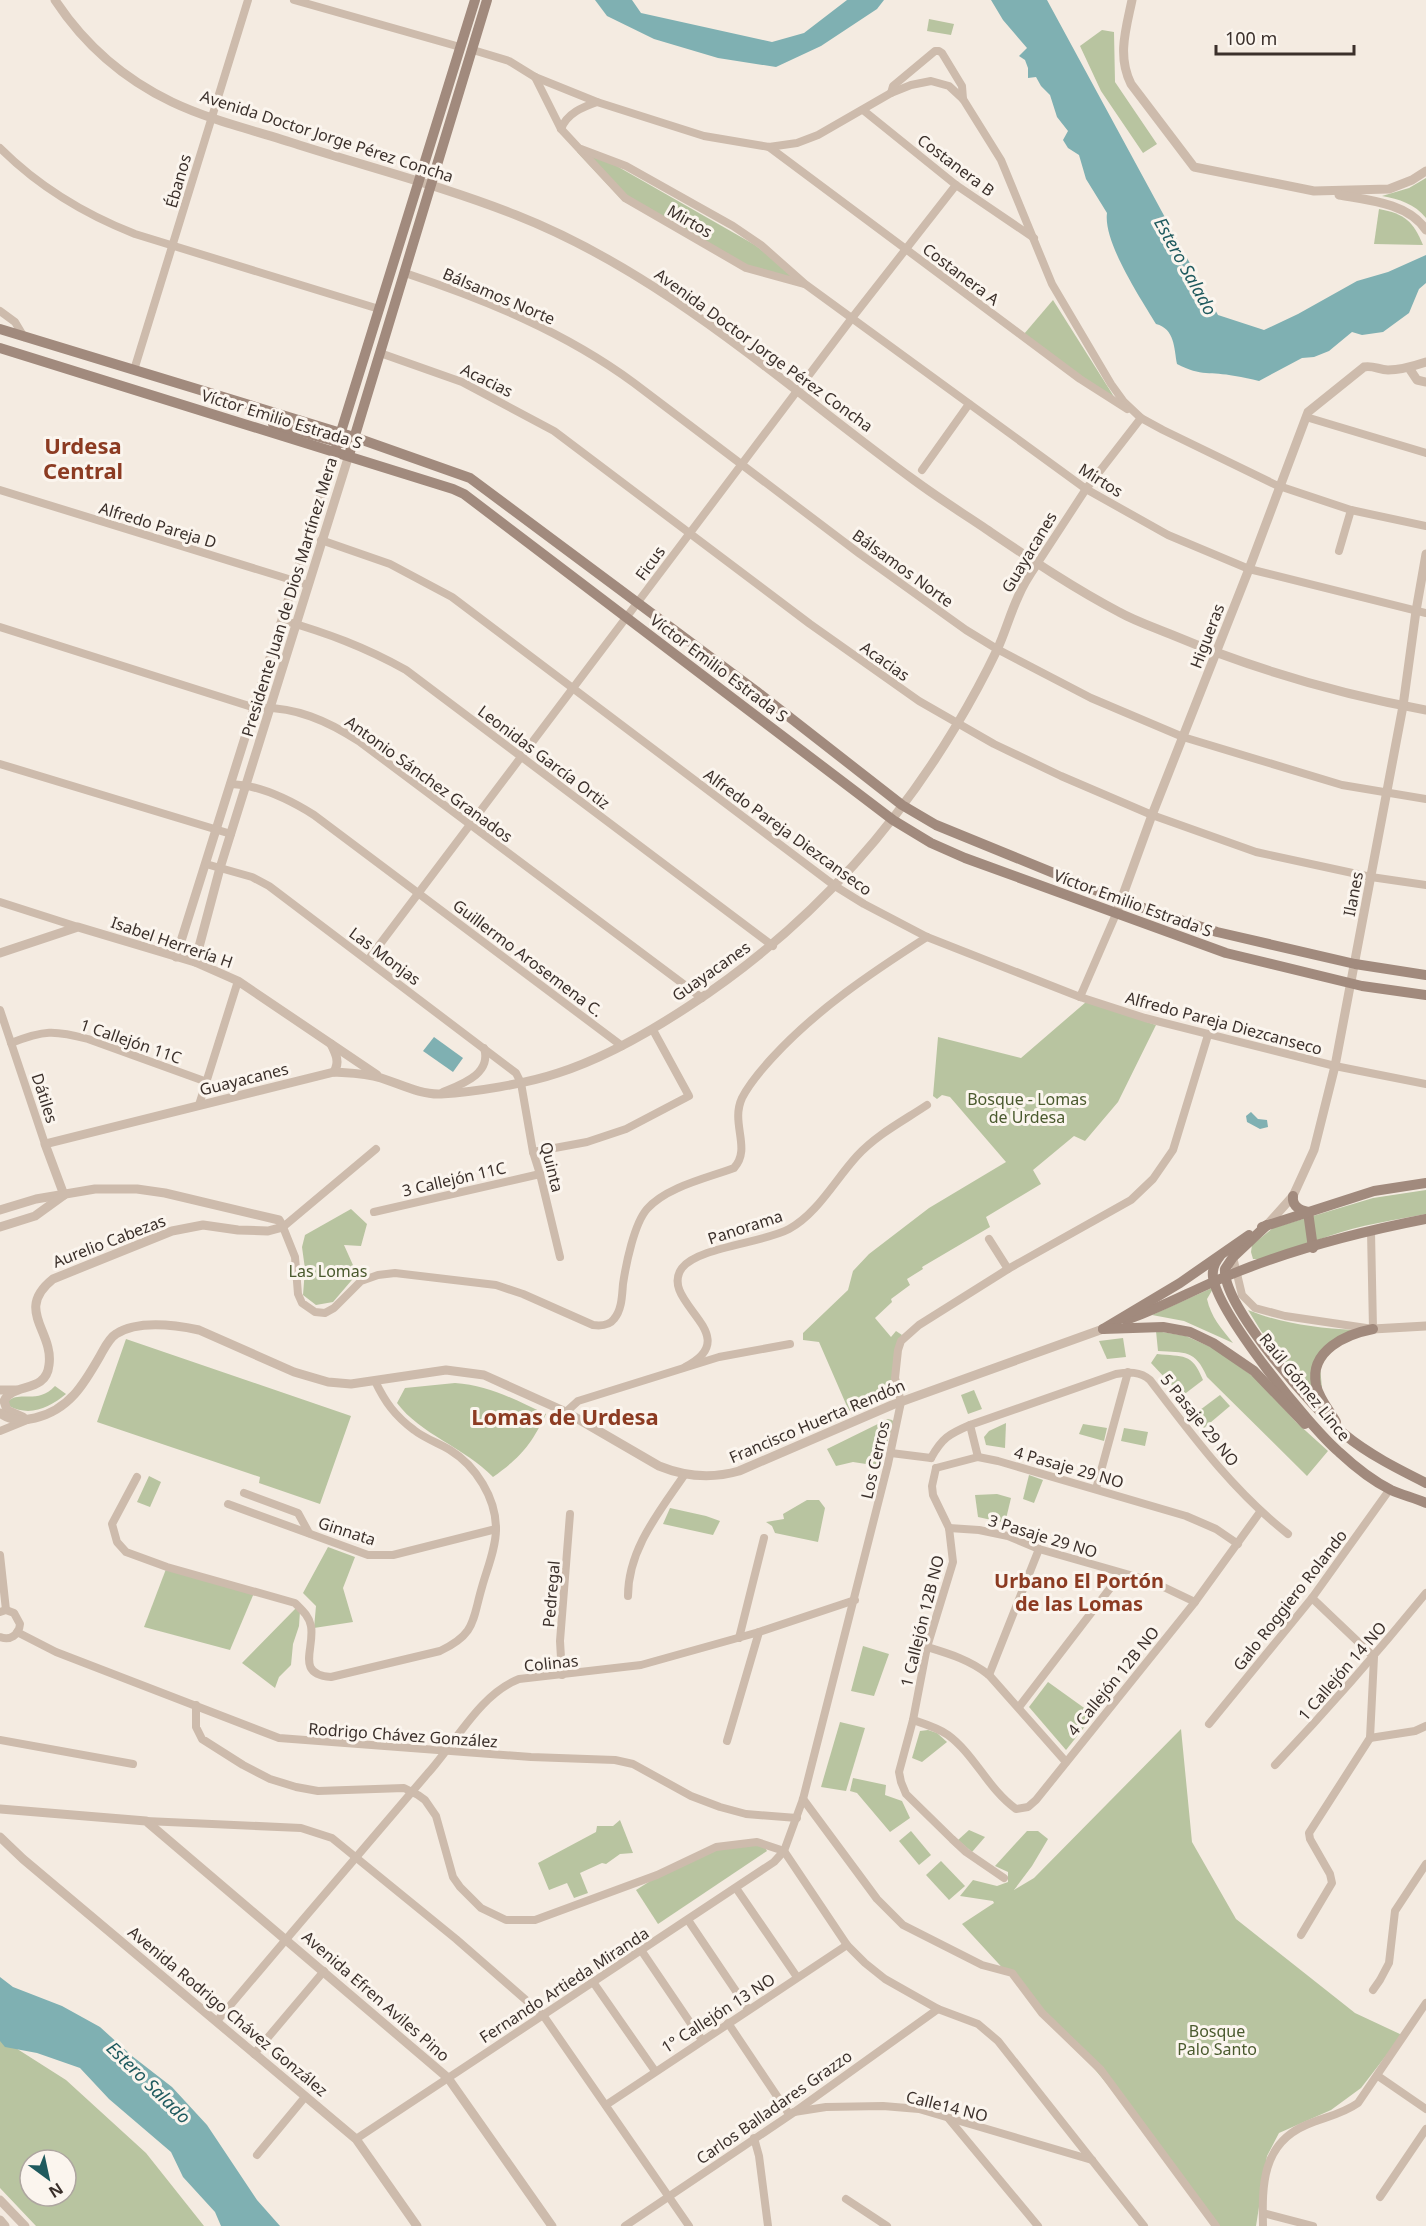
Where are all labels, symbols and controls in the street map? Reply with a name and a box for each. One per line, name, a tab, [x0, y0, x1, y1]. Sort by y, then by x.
scale bar	[1216, 18, 1354, 56]
text: 100 m	[1225, 26, 1277, 50]
street label: Avenida Doctor Jorge Pérez Concha	[198, 85, 456, 187]
street label: Costanera B	[913, 129, 999, 201]
street label: Ébanos	[160, 152, 196, 210]
street label: Mirtos	[664, 199, 716, 243]
water label: Estero Salado	[1149, 213, 1223, 319]
street label: Costanera A	[918, 238, 1004, 311]
street label: Bálsamos Norte	[440, 262, 558, 330]
street label: Avenida Doctor Jorge Pérez Concha	[650, 263, 878, 437]
street label: Acacias	[457, 358, 517, 402]
street label: Víctor Emilio Estrada S	[199, 384, 365, 454]
district label: Urdesa Central	[43, 430, 123, 485]
street label: Presidente Juan de Dios Martínez Mera	[236, 454, 342, 740]
street label: Mirtos	[1075, 458, 1127, 502]
street label: Alfredo Pareja D	[97, 497, 219, 553]
street label: Guayacanes	[996, 507, 1062, 597]
street label: Bálsamos Norte	[848, 524, 958, 612]
street label: Ficus	[630, 541, 670, 585]
street label: Higueras	[1185, 600, 1229, 672]
street label: Víctor Emilio Estrada S	[646, 609, 793, 727]
street label: Acacias	[856, 636, 914, 686]
street label: Leonidas García Ortiz	[473, 700, 615, 814]
street label: Antonio Sánchez Granados	[341, 711, 517, 847]
street label: Alfredo Pareja Diezcanseco	[699, 763, 877, 901]
street label: Víctor Emilio Estrada S	[1051, 864, 1215, 942]
street label: Ilanes	[1338, 870, 1368, 918]
street label: Guillermo Arosemena C.	[448, 894, 608, 1022]
street label: Isabel Herrería H	[108, 911, 236, 973]
street label: Las Monjas	[345, 922, 425, 990]
street label: Guayacanes	[667, 936, 755, 1006]
street label: Alfredo Pareja Diezcanseco	[1123, 986, 1325, 1060]
street label: 1 Callejón 11C	[77, 1013, 185, 1069]
street label: Guayacanes	[197, 1057, 291, 1101]
street label: Dátiles	[27, 1070, 63, 1126]
park label: Bosque - Lomas de Urdesa	[967, 1088, 1087, 1128]
street label: Quinta	[535, 1140, 569, 1194]
street label: 3 Callejón 11C	[400, 1156, 508, 1202]
street label: Panorama	[705, 1205, 785, 1249]
street label: Aurelio Cabezas	[49, 1209, 169, 1273]
park label: Las Lomas	[289, 1260, 367, 1282]
street label: Raúl Gómez Lince	[1255, 1328, 1355, 1446]
street label: 5 Pasaje 29 NO	[1156, 1369, 1244, 1471]
street label: Francisco Huerta Rendón	[726, 1374, 908, 1468]
district label: Lomas de Urdesa	[471, 1401, 659, 1431]
street label: Los Cerros	[855, 1419, 895, 1501]
street label: 4 Pasaje 29 NO	[1012, 1441, 1126, 1493]
street label: 3 Pasaje 29 NO	[986, 1509, 1100, 1563]
street label: Ginnata	[315, 1511, 379, 1551]
street label: Galo Roggiero Rolando	[1228, 1525, 1352, 1675]
street label: 1 Callejón 12B NO	[895, 1553, 949, 1689]
street label: Pedregal	[537, 1560, 565, 1628]
district label: Urbano El Portón de las Lomas	[994, 1567, 1164, 1617]
street label: 1 Callejón 14 NO	[1293, 1617, 1391, 1725]
street label: 4 Callejón 12B NO	[1062, 1622, 1164, 1740]
street label: Colinas	[523, 1649, 579, 1677]
street label: Rodrigo Chávez González	[308, 1717, 498, 1753]
street label: Avenida Rodrigo Chávez González	[124, 1921, 332, 2101]
street label: Fernando Artieda Miranda	[475, 1922, 653, 2048]
street label: Avenida Efren Aviles Pino	[297, 1926, 455, 2066]
street label: 1° Callejón 13 NO	[657, 1968, 779, 2058]
park label: Bosque Palo Santo	[1177, 2020, 1257, 2060]
water label: Estero Salado	[102, 2036, 196, 2128]
street label: Carlos Balladares Grazzo	[692, 2045, 856, 2169]
street label: Calle14 NO	[904, 2085, 990, 2127]
north arrow	[18, 2148, 78, 2208]
text: N	[45, 2178, 68, 2203]

